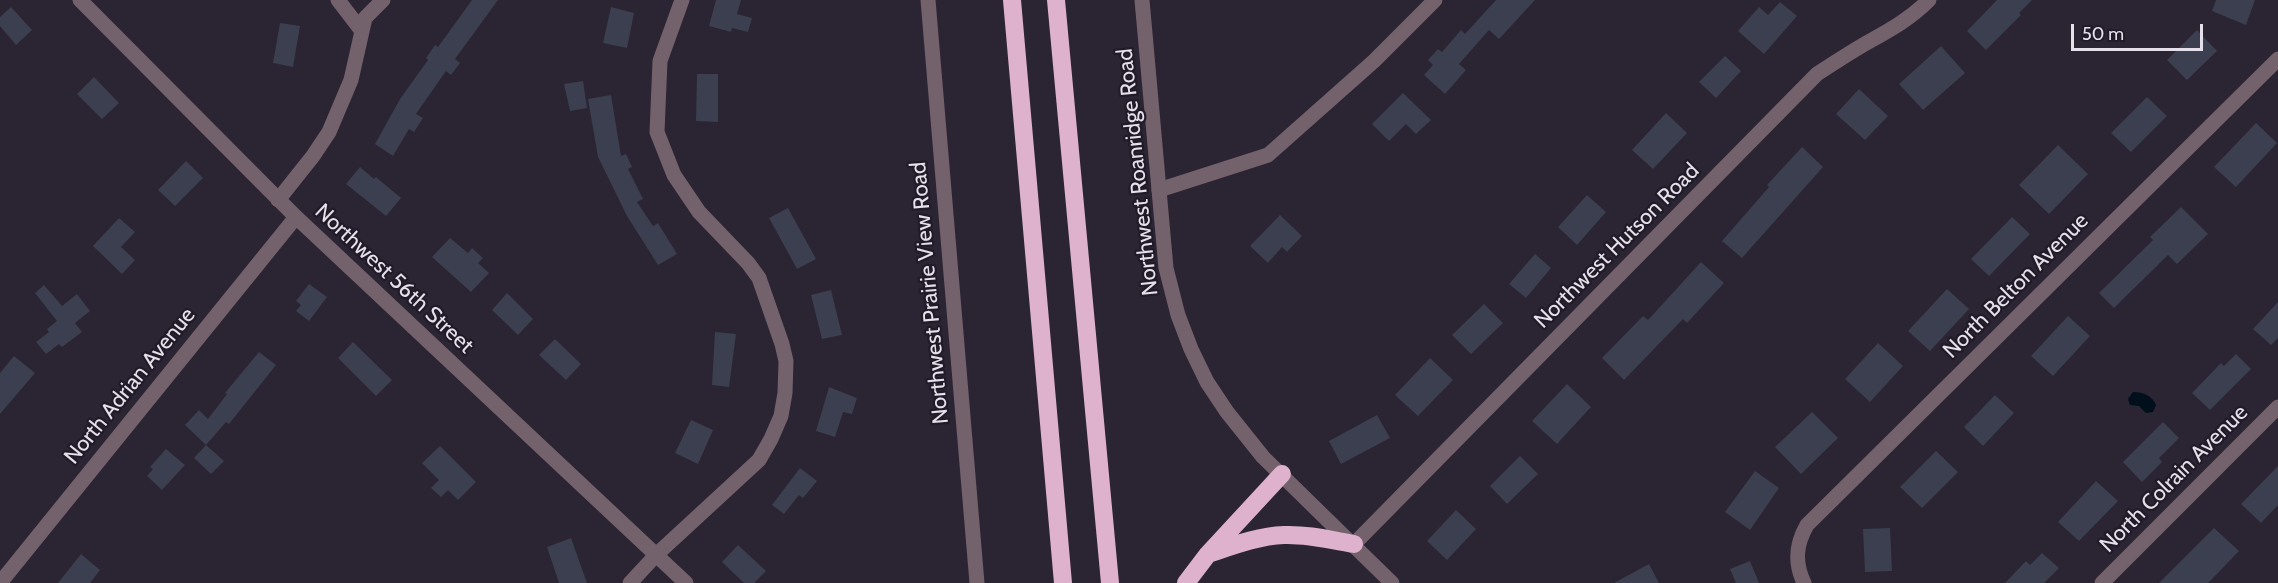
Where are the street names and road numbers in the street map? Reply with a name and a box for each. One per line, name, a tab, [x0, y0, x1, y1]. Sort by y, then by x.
street label: Northwest Roanridge Road	[1112, 47, 1164, 297]
street label: Northwest Hutson Road	[1529, 158, 1705, 334]
street label: Northwest Prairie View Road	[905, 161, 955, 425]
street label: Northwest 56th Street	[309, 199, 479, 359]
street label: North Belton Avenue	[1938, 208, 2094, 364]
street label: North Adrian Avenue	[59, 303, 201, 469]
street label: North Colrain Avenue	[2095, 400, 2253, 558]

